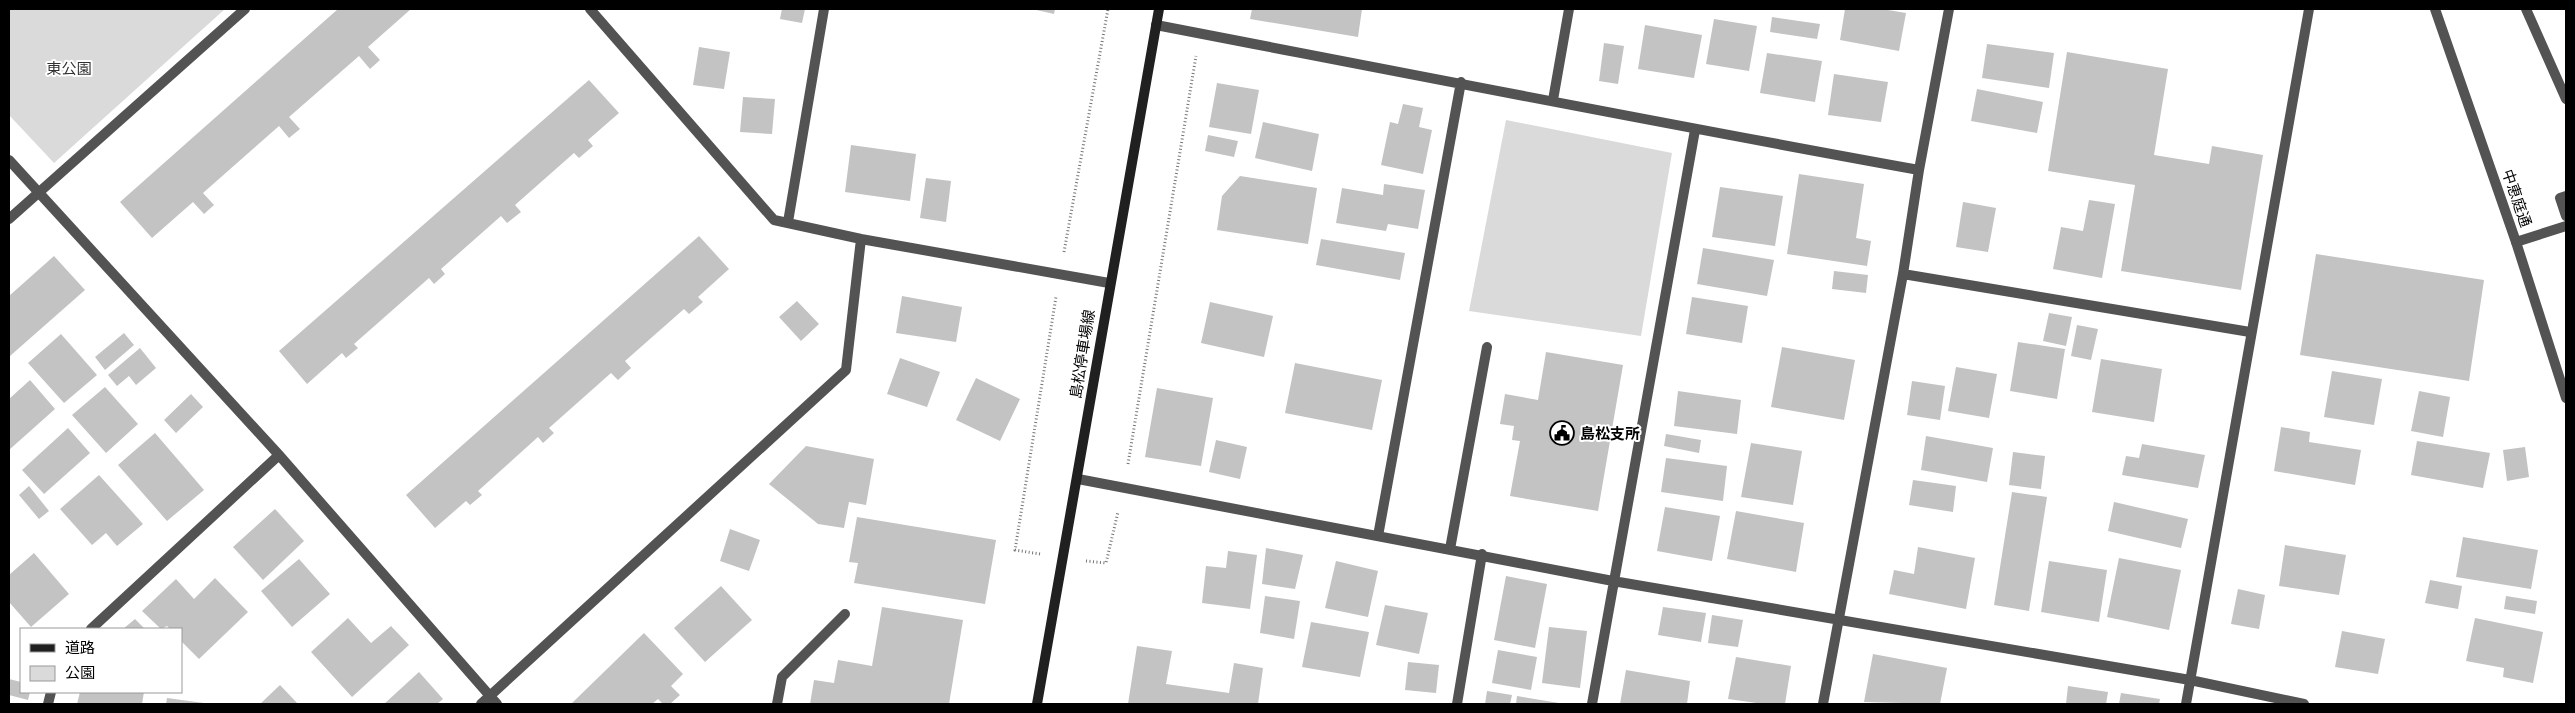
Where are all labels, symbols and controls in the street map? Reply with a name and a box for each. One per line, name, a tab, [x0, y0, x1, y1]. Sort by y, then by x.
park label: 東公園	[46, 59, 92, 78]
street label: 中恵庭通	[2498, 167, 2536, 229]
street label: 島松停車場線	[1066, 308, 1098, 400]
public building icon: 島松支所	[1549, 420, 1575, 446]
place label: 島松支所	[1580, 424, 1640, 443]
legend	[20, 628, 182, 693]
text: 道路	[65, 638, 95, 657]
text: 公園	[65, 663, 95, 682]

